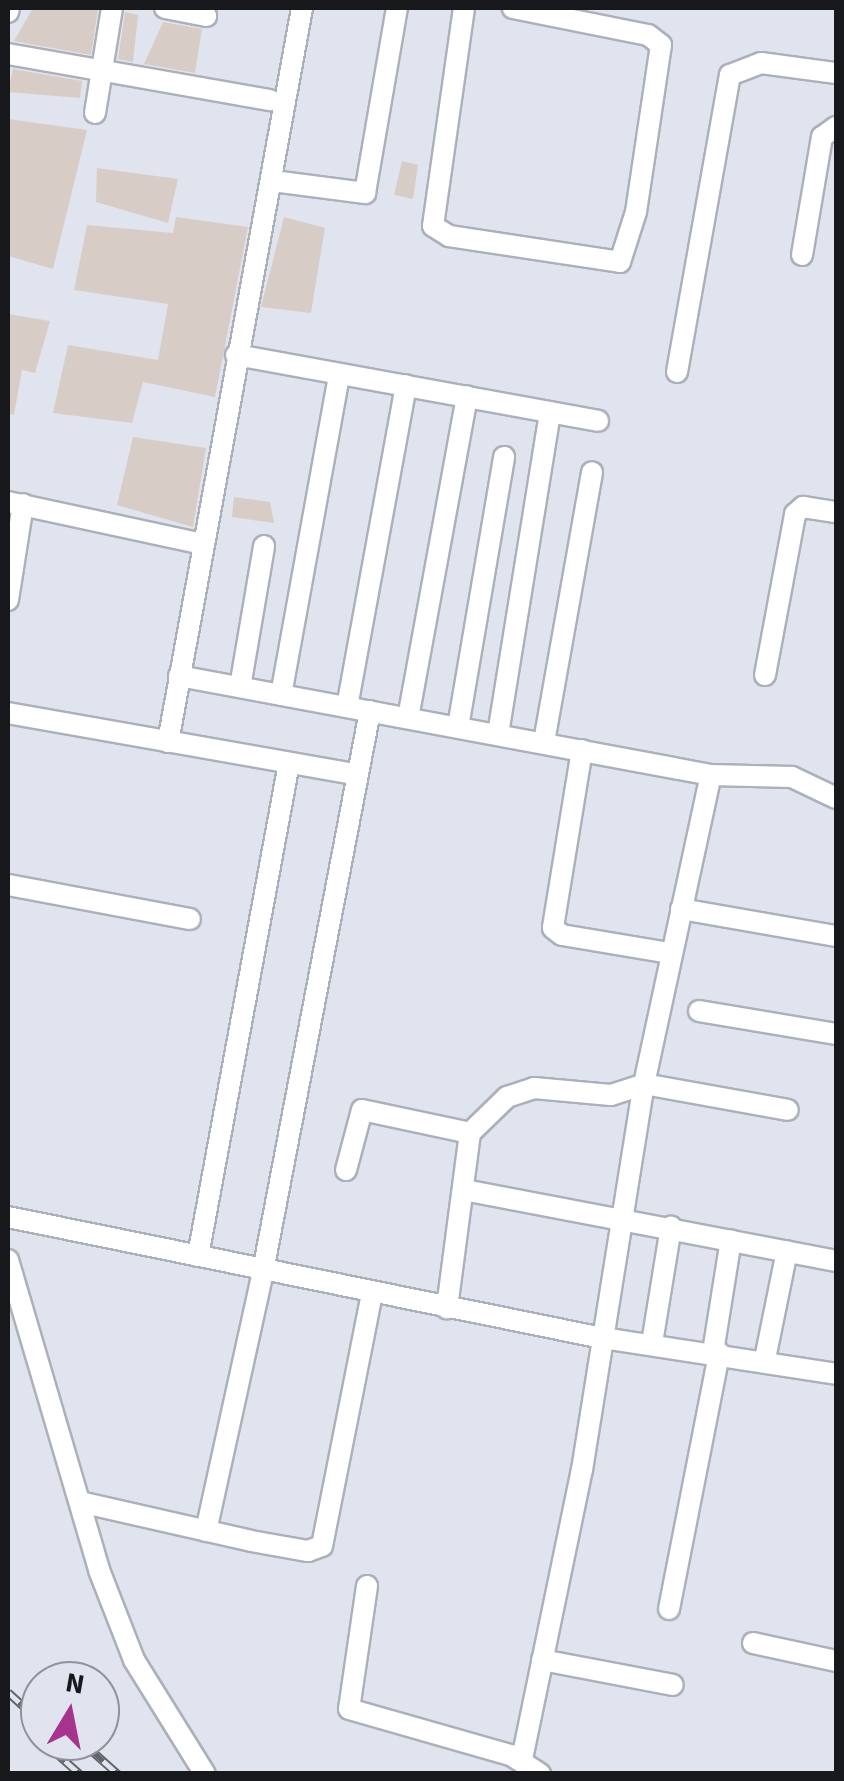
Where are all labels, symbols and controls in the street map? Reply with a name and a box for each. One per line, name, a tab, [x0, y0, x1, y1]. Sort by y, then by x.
north arrow	[20, 1661, 120, 1761]
text: N	[62, 1662, 88, 1705]

